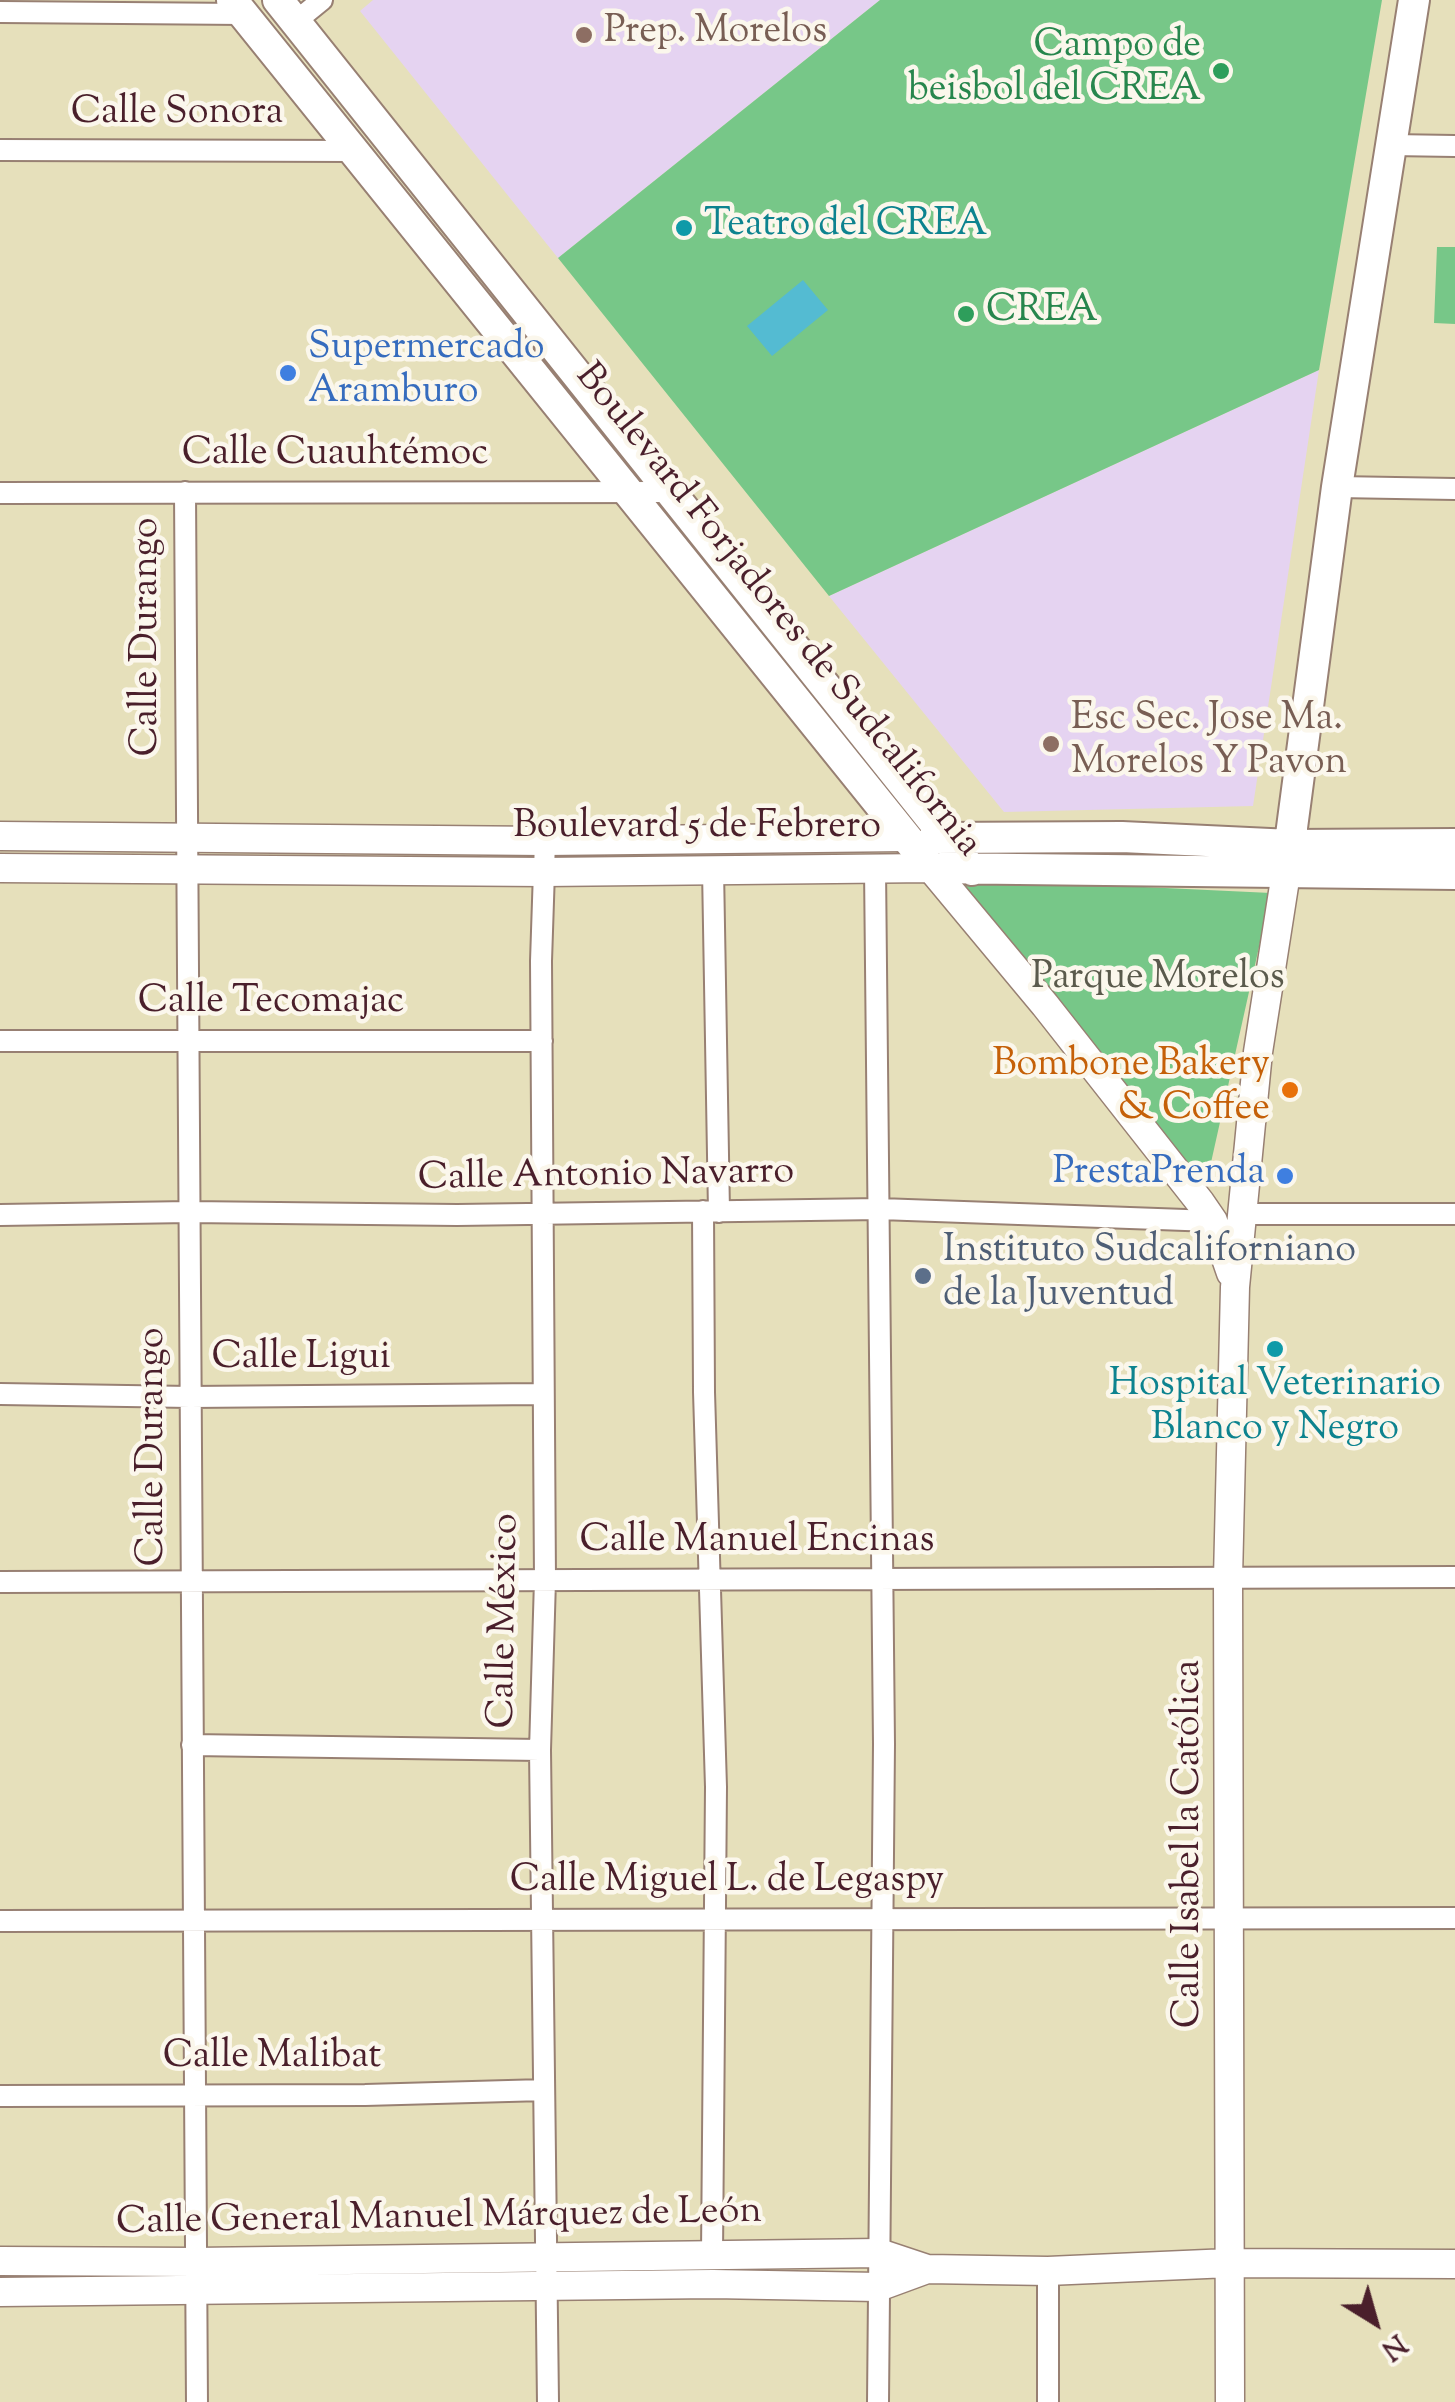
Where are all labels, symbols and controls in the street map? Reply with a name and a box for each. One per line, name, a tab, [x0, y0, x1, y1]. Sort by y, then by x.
place label: Prep. Morelos	[604, 12, 827, 58]
marker: Prep. Morelos	[573, 24, 595, 46]
place label: Campo de beisbol del CREA	[908, 26, 1201, 115]
marker: Campo de beisbol del CREA	[1210, 60, 1232, 82]
street label: Calle Sonora	[71, 93, 283, 139]
place label: Teatro del CREA	[704, 205, 987, 251]
marker: Teatro del CREA	[673, 217, 695, 239]
place label: CREA	[986, 291, 1098, 337]
marker: CREA	[955, 303, 977, 325]
place label: Supermercado Aramburo	[308, 328, 545, 418]
street label: Boulevard Forjadores de Sudcalifornia	[563, 356, 989, 868]
marker: Supermercado Aramburo	[277, 362, 299, 384]
street label: Calle Cuauhtémoc	[182, 434, 488, 480]
street label: Calle Durango	[127, 517, 173, 757]
place label: Esc Sec. Jose Ma. Morelos Y Pavon	[1071, 699, 1347, 788]
marker: Esc Sec. Jose Ma. Morelos Y Pavon	[1040, 733, 1062, 755]
street label: Boulevard 5 de Febrero	[513, 807, 881, 853]
park label: Parque Morelos	[1031, 958, 1285, 1004]
street label: Calle Tecomajac	[138, 982, 404, 1028]
place label: Bombone Bakery & Coffee	[992, 1045, 1270, 1134]
marker: Bombone Bakery & Coffee	[1279, 1079, 1301, 1101]
street label: Calle Antonio Navarro	[418, 1152, 794, 1204]
place label: PrestaPrenda	[1053, 1153, 1265, 1199]
marker: PrestaPrenda	[1274, 1165, 1296, 1187]
place label: Instituto Sudcaliforniano de la Juventud	[943, 1231, 1356, 1320]
marker: Instituto Sudcaliforniano de la Juventud	[912, 1265, 934, 1287]
street label: Calle Durango	[133, 1327, 179, 1567]
street label: Calle Ligui	[212, 1338, 390, 1384]
marker: Hospital Veterinario Blanco y Negro	[1264, 1338, 1286, 1360]
place label: Hospital Veterinario Blanco y Negro	[1109, 1365, 1441, 1455]
street label: Calle México	[482, 1513, 532, 1729]
street label: Calle Manuel Encinas	[580, 1521, 934, 1567]
street label: Calle Isabel la Católica	[1169, 1660, 1215, 2028]
street label: Calle Miguel L. de Legaspy	[510, 1861, 944, 1907]
street label: Calle Malibat	[163, 2037, 381, 2083]
street label: Calle General Manuel Márquez de León	[116, 2192, 762, 2248]
north arrow	[1325, 2272, 1425, 2372]
text: N	[1372, 2323, 1414, 2369]

